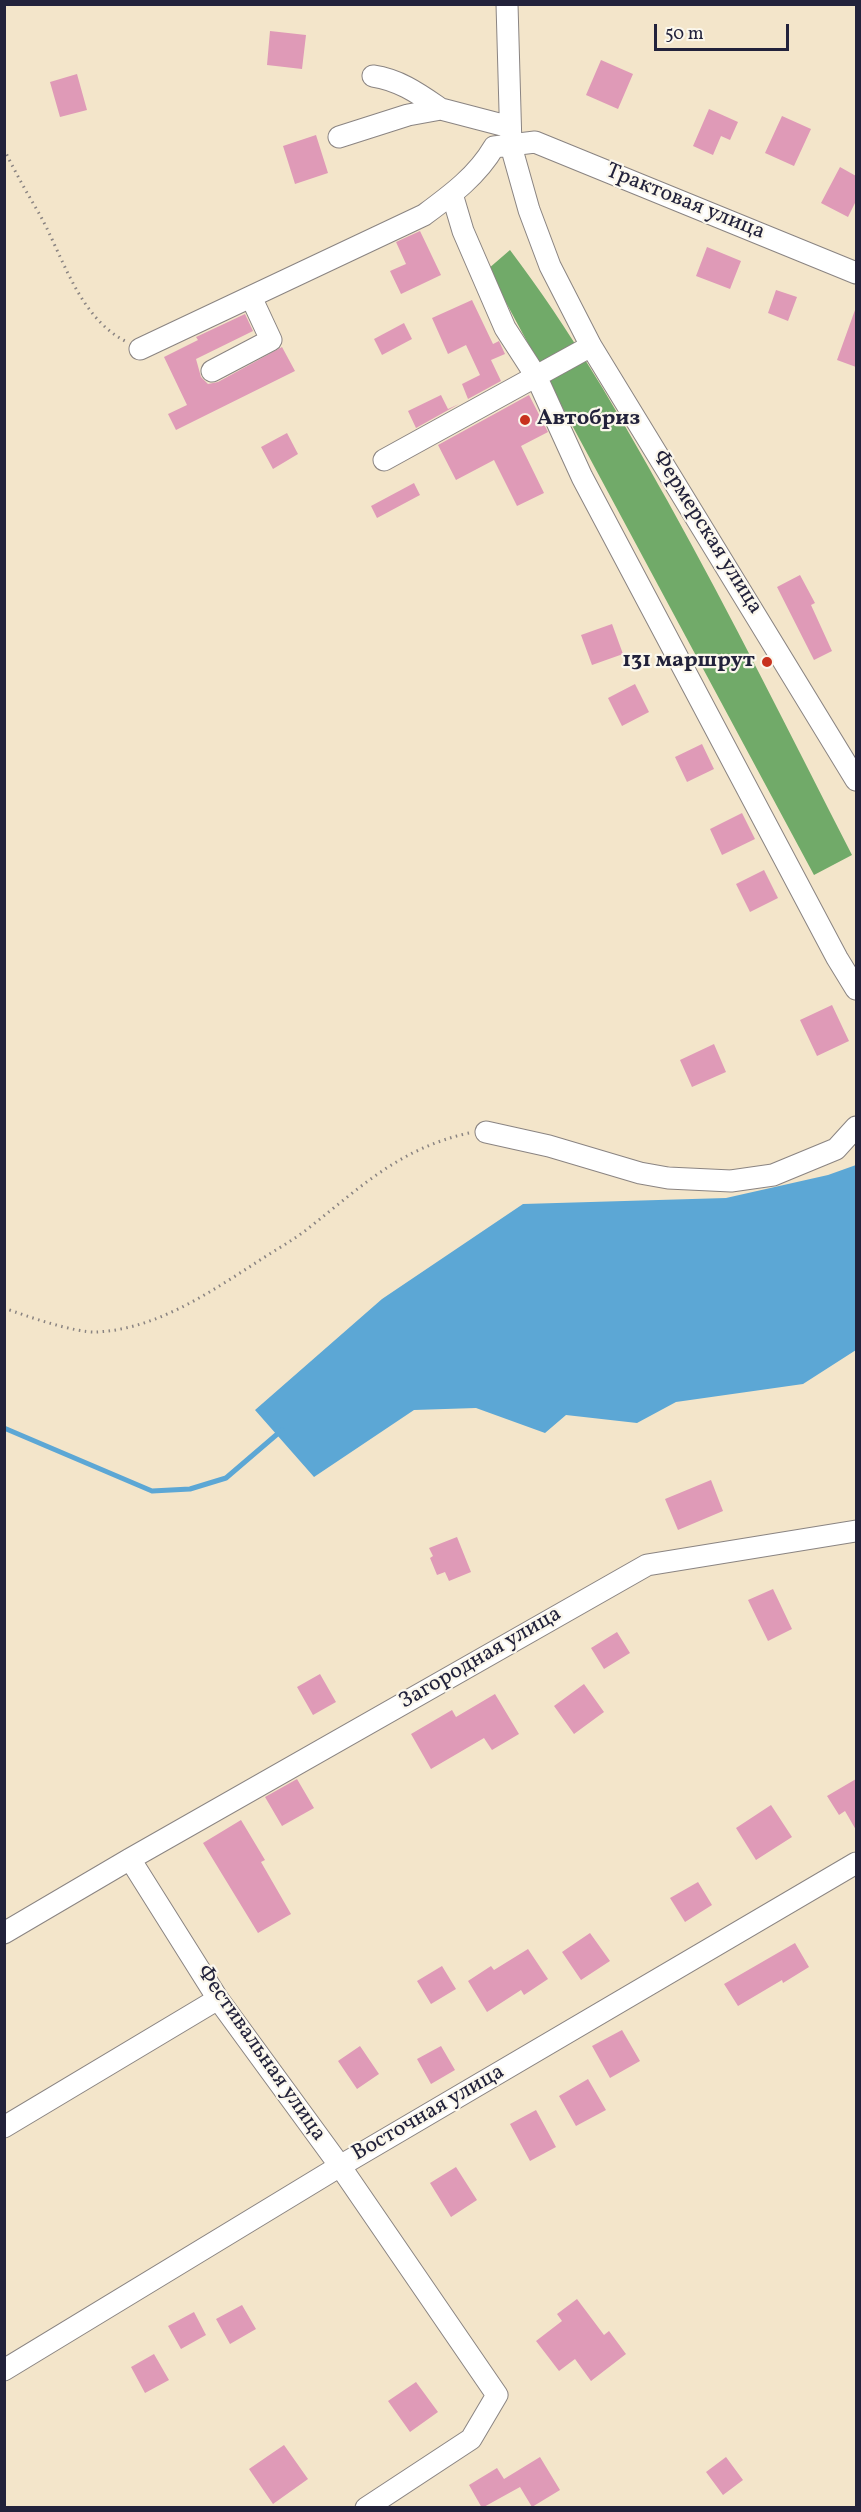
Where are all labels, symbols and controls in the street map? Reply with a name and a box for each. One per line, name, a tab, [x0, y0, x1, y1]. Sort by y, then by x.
scale bar	[657, 12, 792, 50]
text: 50 m	[665, 22, 704, 47]
street label: Трактовая улица	[602, 159, 768, 247]
place label: Автобриз	[537, 407, 640, 433]
marker: Автобриз	[518, 413, 532, 427]
street label: Фермерская улица	[645, 446, 767, 620]
place label: 131 маршрут	[622, 649, 755, 675]
marker: 131 маршрут	[760, 655, 774, 669]
street label: Загородная улица	[395, 1602, 567, 1716]
street label: Фестивальная улица	[189, 1961, 331, 2147]
street label: Восточная улица	[348, 2060, 510, 2168]

